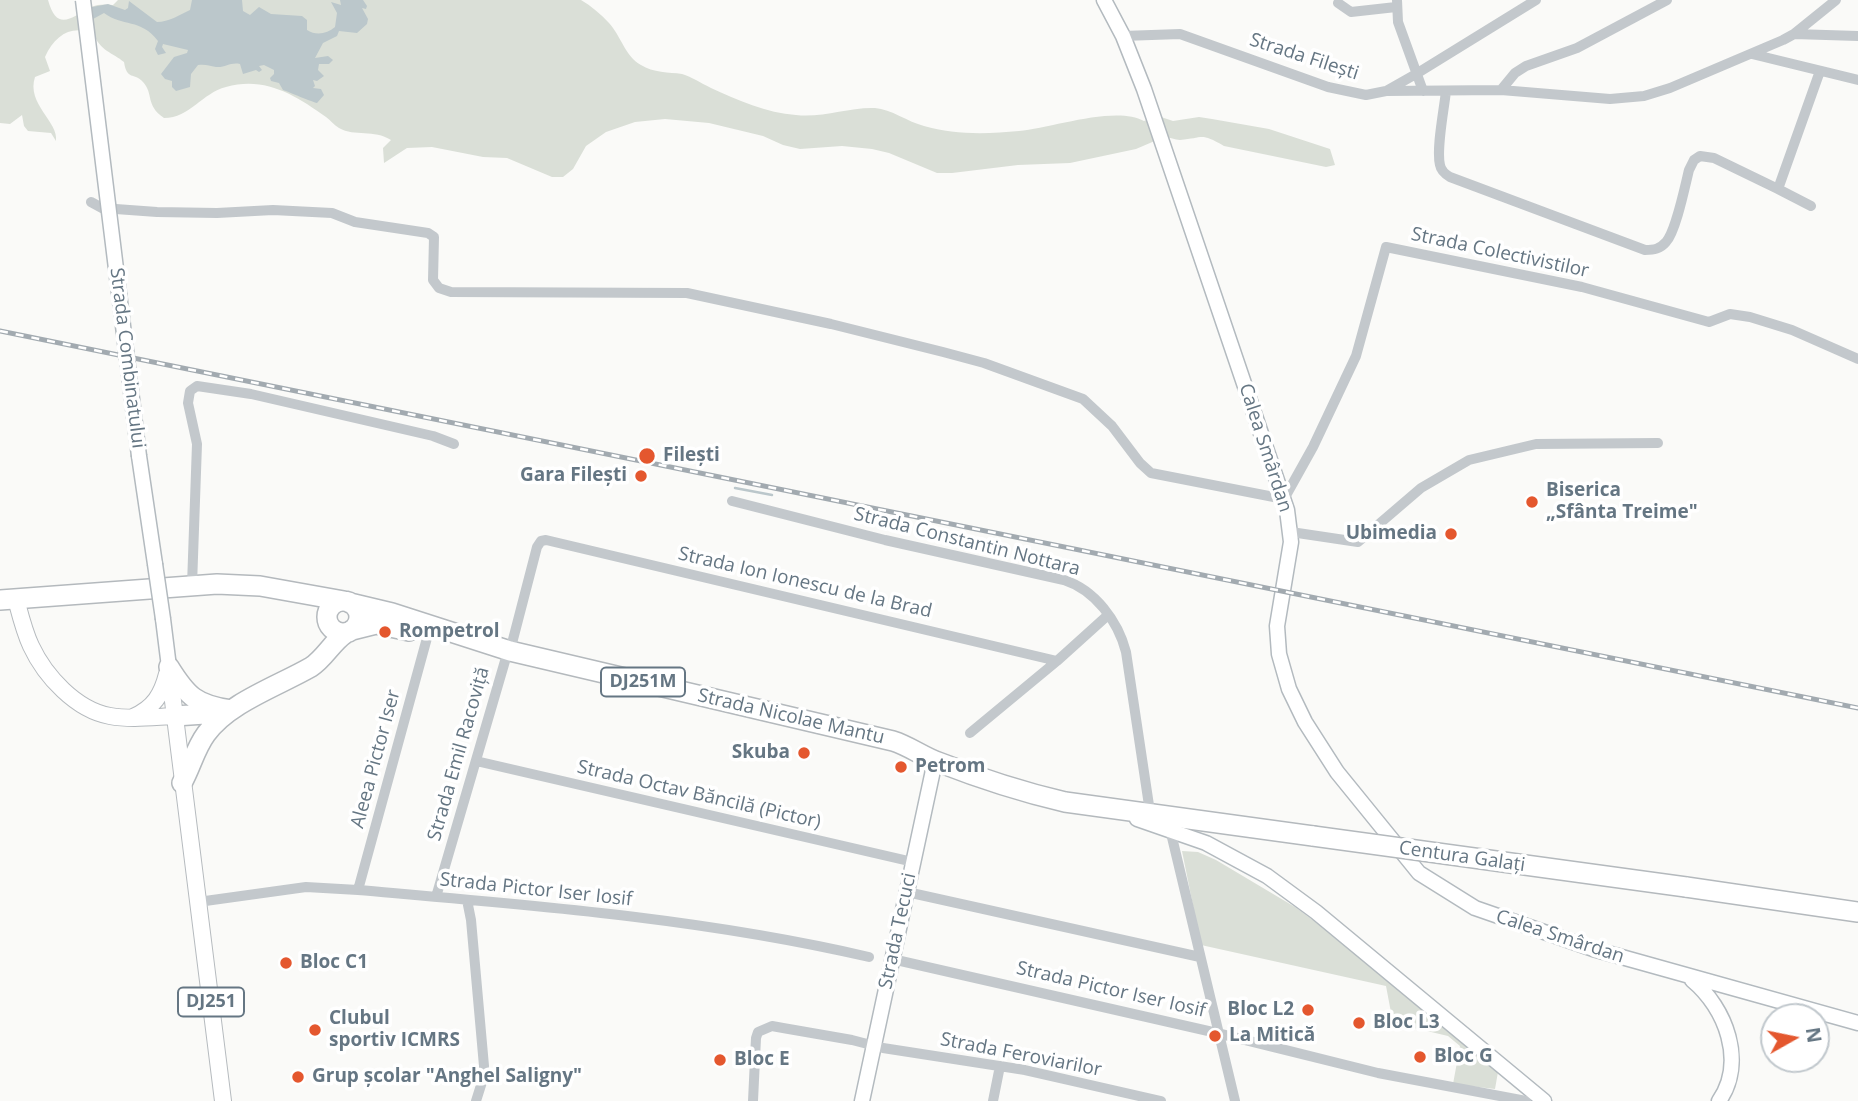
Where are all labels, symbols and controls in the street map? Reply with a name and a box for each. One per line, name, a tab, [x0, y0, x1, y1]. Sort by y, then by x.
street label: Strada Filești	[1247, 29, 1361, 85]
street label: Strada Colectivistilor	[1409, 223, 1591, 283]
street label: Strada Combinatului	[105, 266, 149, 450]
street label: Calea Smârdan	[1234, 381, 1296, 515]
place label: Filești	[663, 445, 720, 467]
marker: Filești	[637, 446, 657, 466]
place label: Gara Filești	[520, 465, 627, 487]
marker: Gara Filești	[633, 468, 649, 484]
place label: Biserica „Sfânta Treime"	[1546, 480, 1698, 524]
marker: Biserica „Sfânta Treime"	[1524, 494, 1540, 510]
street label: Strada Constantin Nottara	[852, 503, 1082, 581]
place label: Ubimedia	[1346, 523, 1437, 545]
marker: Ubimedia	[1443, 526, 1459, 542]
street label: Strada Ion Ionescu de la Brad	[676, 543, 934, 623]
place label: Rompetrol	[399, 621, 500, 643]
marker: Rompetrol	[377, 624, 393, 640]
street label: Strada Emil Racoviță	[423, 664, 495, 844]
road number: DJ251M	[601, 668, 685, 696]
street label: Strada Nicolae Mantu	[695, 684, 887, 750]
street label: Aleea Pictor Iser	[347, 687, 405, 831]
place label: Skuba	[732, 742, 790, 764]
marker: Skuba	[796, 745, 812, 761]
street label: Strada Octav Băncilă (Pictor)	[575, 756, 823, 834]
place label: Petrom	[915, 756, 985, 778]
marker: Petrom	[893, 759, 909, 775]
street label: Centura Galați	[1397, 837, 1527, 877]
street label: Strada Pictor Iser Iosif	[439, 869, 633, 911]
street label: Strada Tecuci	[875, 871, 921, 991]
street label: Calea Smârdan	[1493, 906, 1627, 968]
place label: Bloc C1	[300, 952, 368, 974]
marker: Bloc C1	[278, 955, 294, 971]
street label: Strada Pictor Iser Iosif	[1014, 957, 1208, 1023]
road number: DJ251	[178, 987, 244, 1016]
place label: Bloc L2	[1227, 999, 1294, 1021]
marker: Bloc L2	[1300, 1002, 1316, 1018]
north arrow	[1760, 1003, 1830, 1073]
place label: Clubul sportiv ICMRS	[329, 1008, 460, 1052]
place label: Bloc L3	[1373, 1012, 1440, 1034]
marker: Bloc L3	[1351, 1015, 1367, 1031]
marker: Clubul sportiv ICMRS	[307, 1022, 323, 1038]
place label: La Mitică	[1229, 1025, 1315, 1047]
text: N	[1800, 1025, 1828, 1045]
street label: Strada Feroviarilor	[938, 1028, 1104, 1082]
marker: La Mitică	[1207, 1028, 1223, 1044]
place label: Bloc G	[1434, 1046, 1493, 1068]
place label: Bloc E	[734, 1049, 790, 1071]
marker: Bloc G	[1412, 1049, 1428, 1065]
marker: Bloc E	[712, 1052, 728, 1068]
place label: Grup școlar "Anghel Saligny"	[312, 1066, 582, 1088]
marker: Grup școlar "Anghel Saligny"	[290, 1069, 306, 1085]

